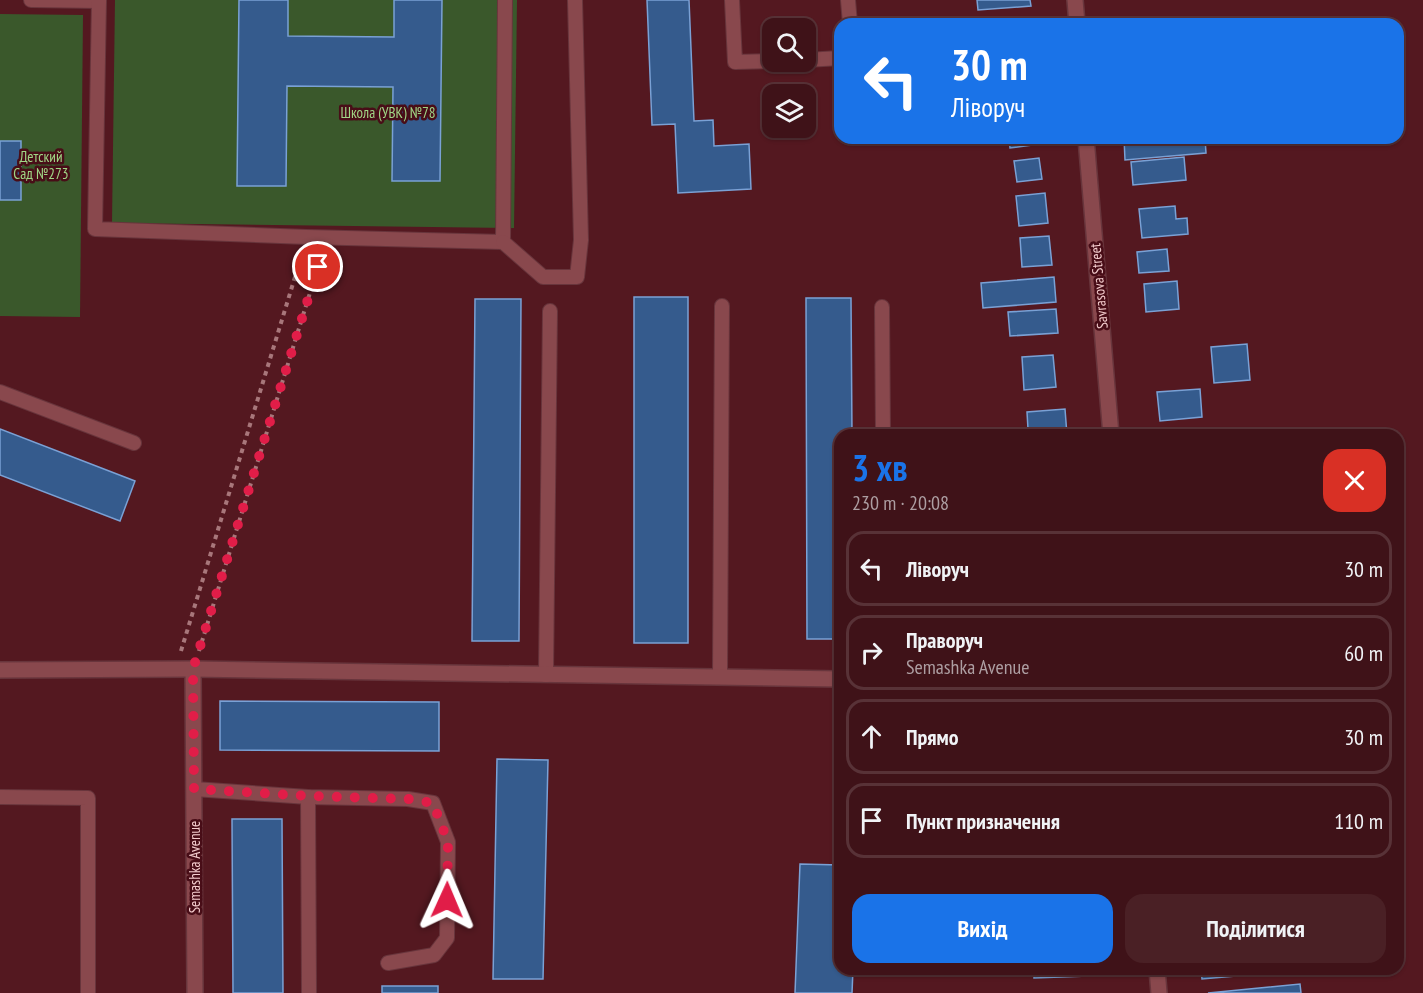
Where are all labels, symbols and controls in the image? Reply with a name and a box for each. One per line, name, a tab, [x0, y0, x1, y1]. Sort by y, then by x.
map controls	[762, 18, 816, 138]
button: search	[762, 18, 816, 72]
text: 30 m	[951, 37, 1028, 92]
icon: left	[852, 42, 930, 120]
button: layers	[762, 84, 816, 138]
text: Ліворуч	[951, 90, 1025, 124]
park label: Школа (УВК) №78	[340, 103, 436, 122]
park label: Детский Сад №273	[13, 147, 69, 183]
pin	[292, 241, 343, 292]
street label: Savrasova Street	[1085, 242, 1112, 330]
icon: arrive	[301, 250, 334, 283]
text: 3 хв	[852, 444, 907, 491]
button: close	[1323, 449, 1386, 512]
text: 230 m · 20:08	[852, 490, 949, 516]
icon: left	[855, 552, 888, 585]
text: Ліворуч	[906, 555, 969, 583]
text: 30 m	[1344, 555, 1383, 583]
text: Праворуч	[906, 626, 983, 654]
icon: right	[855, 636, 888, 669]
text: 60 m	[1344, 639, 1383, 667]
text: Semashka Avenue	[906, 654, 1029, 680]
icon: ahead	[855, 720, 888, 753]
text: Прямо	[906, 723, 959, 751]
text: 30 m	[1344, 723, 1383, 751]
icon: arrive	[855, 804, 888, 837]
text: Пункт призначення	[906, 807, 1060, 835]
text: 110 m	[1334, 807, 1383, 835]
street label: Semashka Avenue	[185, 821, 204, 913]
position arrow	[415, 868, 479, 932]
button: Вихід	[852, 894, 1113, 963]
button: Поділитися	[1125, 894, 1386, 963]

